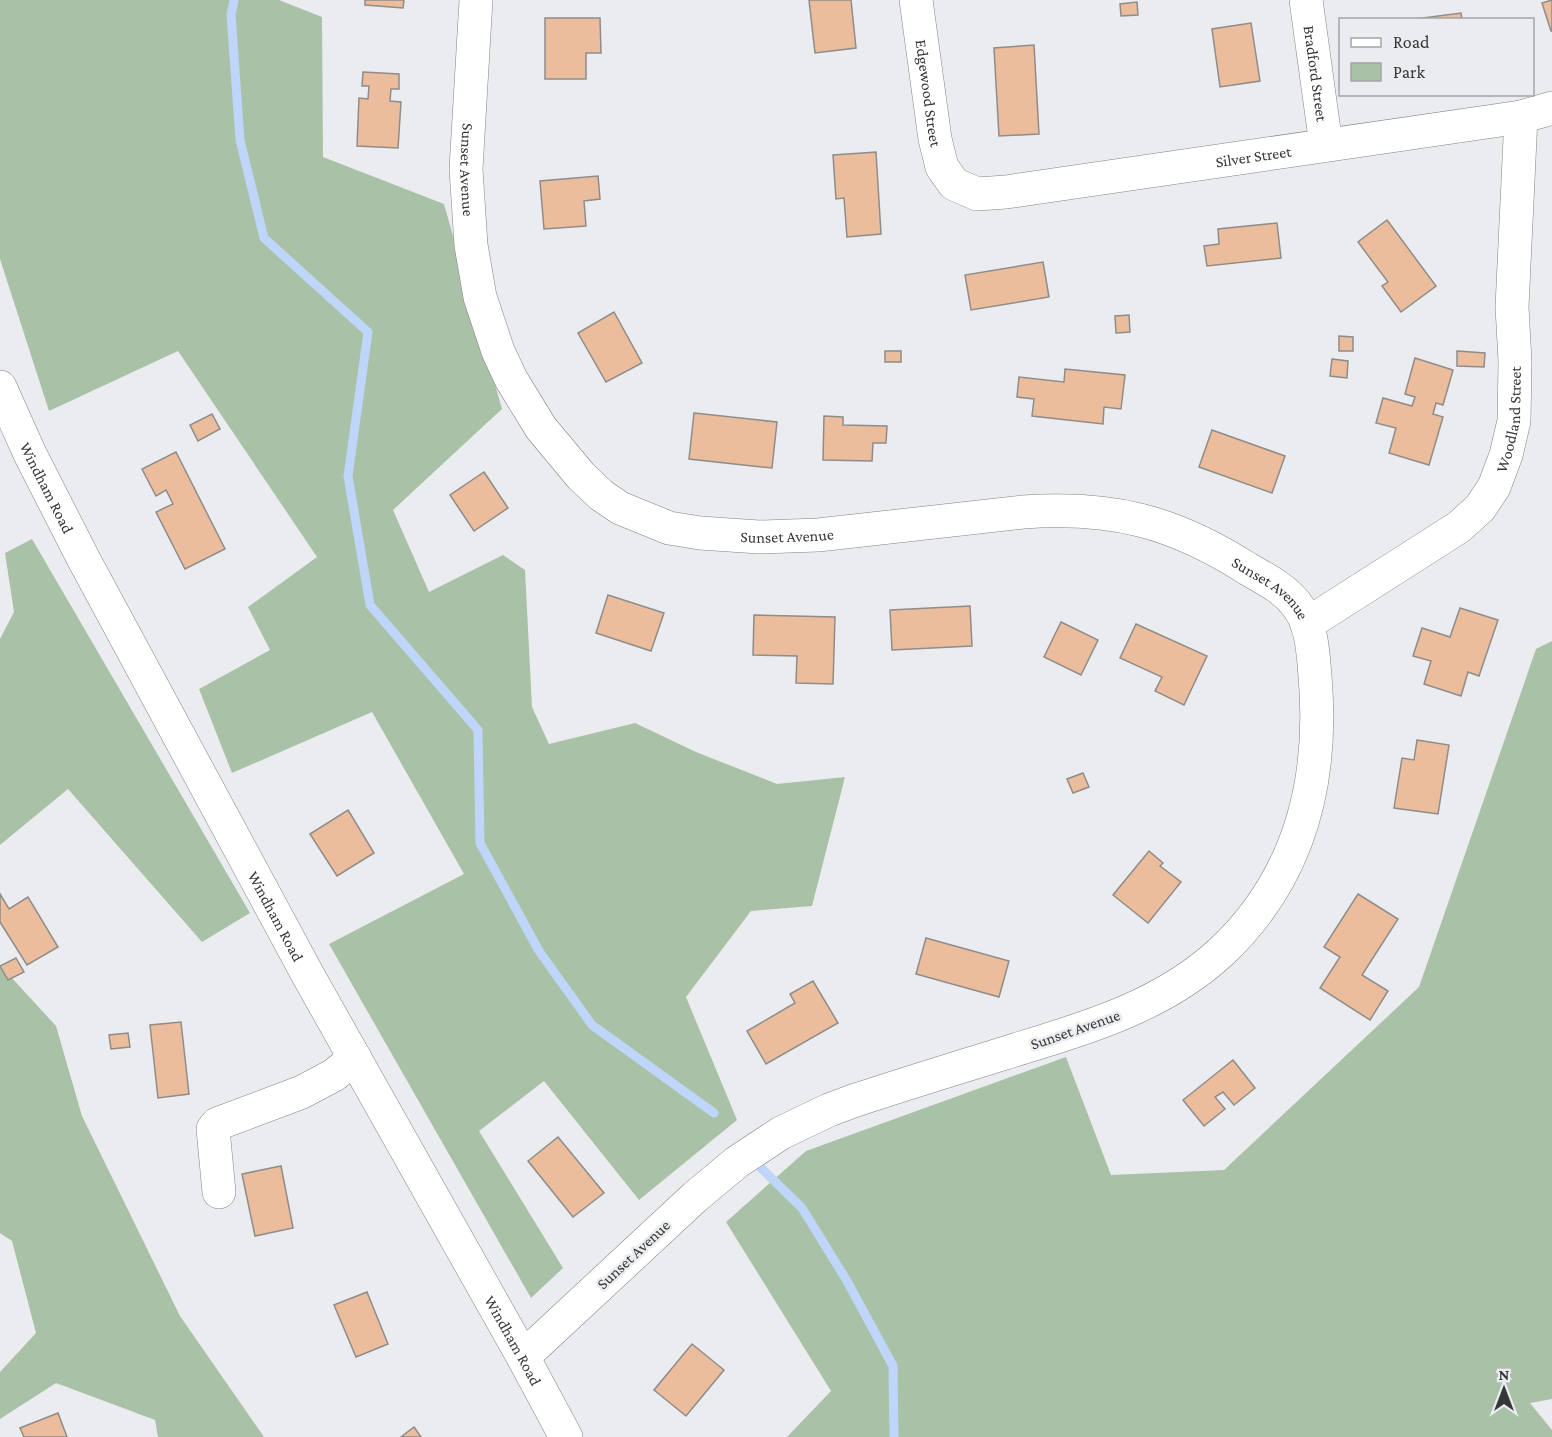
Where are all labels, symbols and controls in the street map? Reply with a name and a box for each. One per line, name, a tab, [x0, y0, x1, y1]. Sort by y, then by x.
legend	[1339, 18, 1534, 96]
street label: Bradford Street	[1301, 24, 1331, 123]
text: Road	[1393, 32, 1430, 52]
street label: Edgewood Street	[912, 38, 945, 149]
text: Park	[1393, 62, 1425, 82]
street label: Sunset Avenue	[457, 123, 477, 217]
street label: Silver Street	[1214, 142, 1293, 170]
street label: Woodland Street	[1492, 365, 1524, 475]
street label: Windham Road	[17, 439, 77, 537]
street label: Sunset Avenue	[740, 525, 834, 546]
street label: Sunset Avenue	[1229, 553, 1312, 622]
street label: Windham Road	[245, 868, 307, 965]
street label: Sunset Avenue	[1028, 1006, 1122, 1053]
street label: Sunset Avenue	[593, 1216, 673, 1292]
street label: Windham Road	[481, 1293, 545, 1389]
north arrow	[1474, 1359, 1534, 1419]
text: N	[1499, 1366, 1510, 1383]

